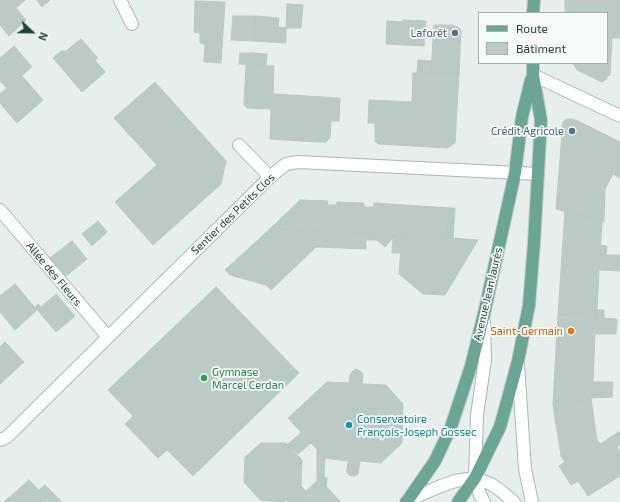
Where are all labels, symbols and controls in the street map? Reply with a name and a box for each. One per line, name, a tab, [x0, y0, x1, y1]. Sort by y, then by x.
north arrow	[12, 12, 52, 52]
legend	[478, 12, 608, 64]
text: Route	[516, 21, 548, 35]
place label: Laforêt	[411, 26, 447, 40]
marker: Laforêt	[450, 28, 460, 38]
text: N	[36, 31, 51, 43]
text: Bâtiment	[516, 41, 566, 55]
place label: Crédit Agricole	[491, 124, 564, 138]
marker: Crédit Agricole	[567, 126, 577, 136]
street label: Sentier des Petits Clos	[188, 171, 278, 257]
street label: Allée des Fleurs	[23, 239, 85, 309]
street label: Avenue Jean Jaurès	[471, 246, 505, 342]
place label: Saint-Germain	[491, 324, 563, 338]
marker: Saint-Germain	[566, 326, 576, 336]
place label: Gymnase Marcel Cerdan	[212, 365, 284, 391]
marker: Gymnase Marcel Cerdan	[199, 373, 209, 383]
place label: Conservatoire François-Joseph Gossec	[357, 412, 476, 438]
marker: Conservatoire François-Joseph Gossec	[344, 420, 354, 430]

